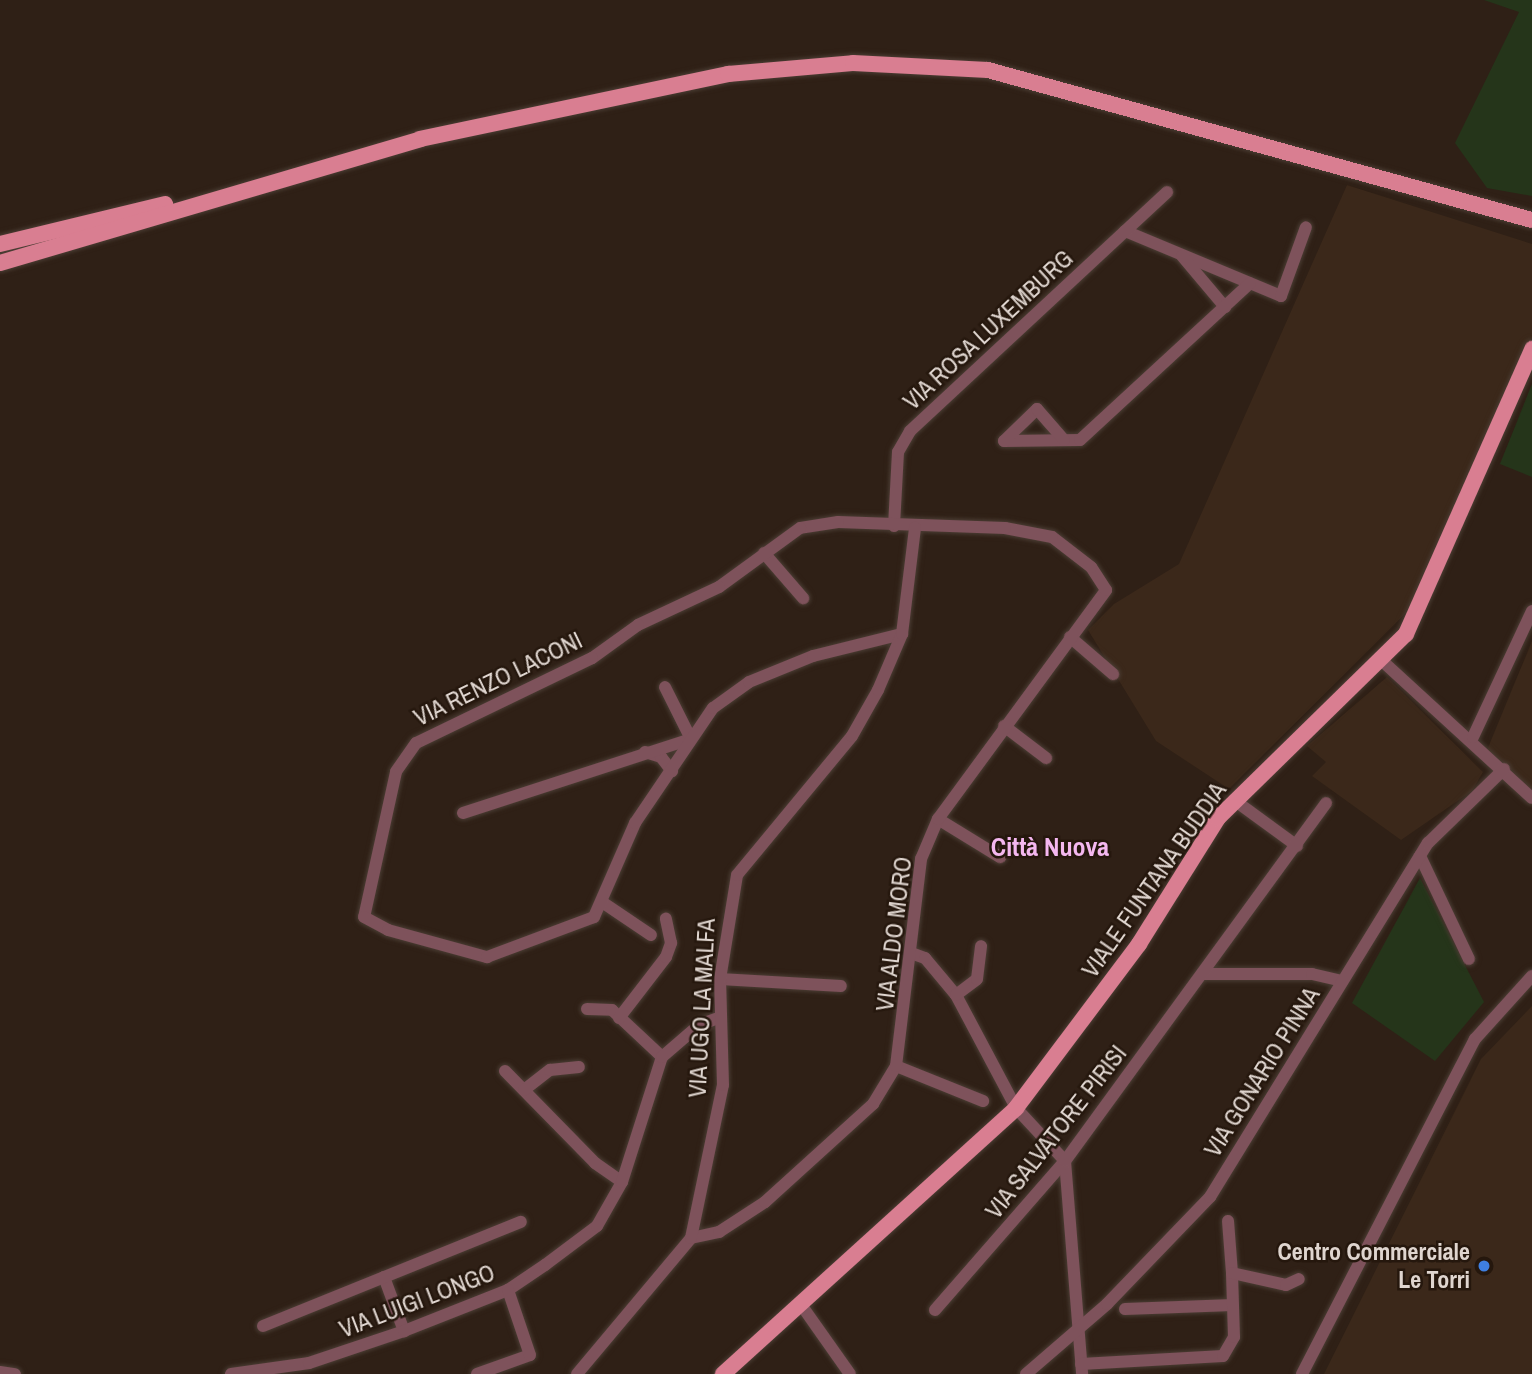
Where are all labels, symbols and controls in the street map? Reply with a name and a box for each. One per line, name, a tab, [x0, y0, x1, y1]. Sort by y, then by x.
street label: VIA ROSA LUXEMBURG	[897, 243, 1079, 417]
street label: VIA RENZO LACONI	[409, 626, 587, 732]
street label: VIALE FUNTANA BUDDIA	[1076, 776, 1232, 984]
district label: Città Nuova	[991, 831, 1109, 863]
street label: VIA ALDO MORO	[870, 854, 918, 1014]
street label: VIA UGO LA MALFA	[683, 917, 721, 1099]
street label: VIA GONARIO PINNA	[1198, 981, 1326, 1163]
street label: VIA SALVATORE PIRISI	[979, 1039, 1133, 1225]
place label: Centro Commerciale Le Torri	[1278, 1238, 1470, 1294]
street label: VIA LUIGI LONGO	[335, 1258, 499, 1344]
marker: Centro Commerciale Le Torri	[1476, 1258, 1492, 1274]

